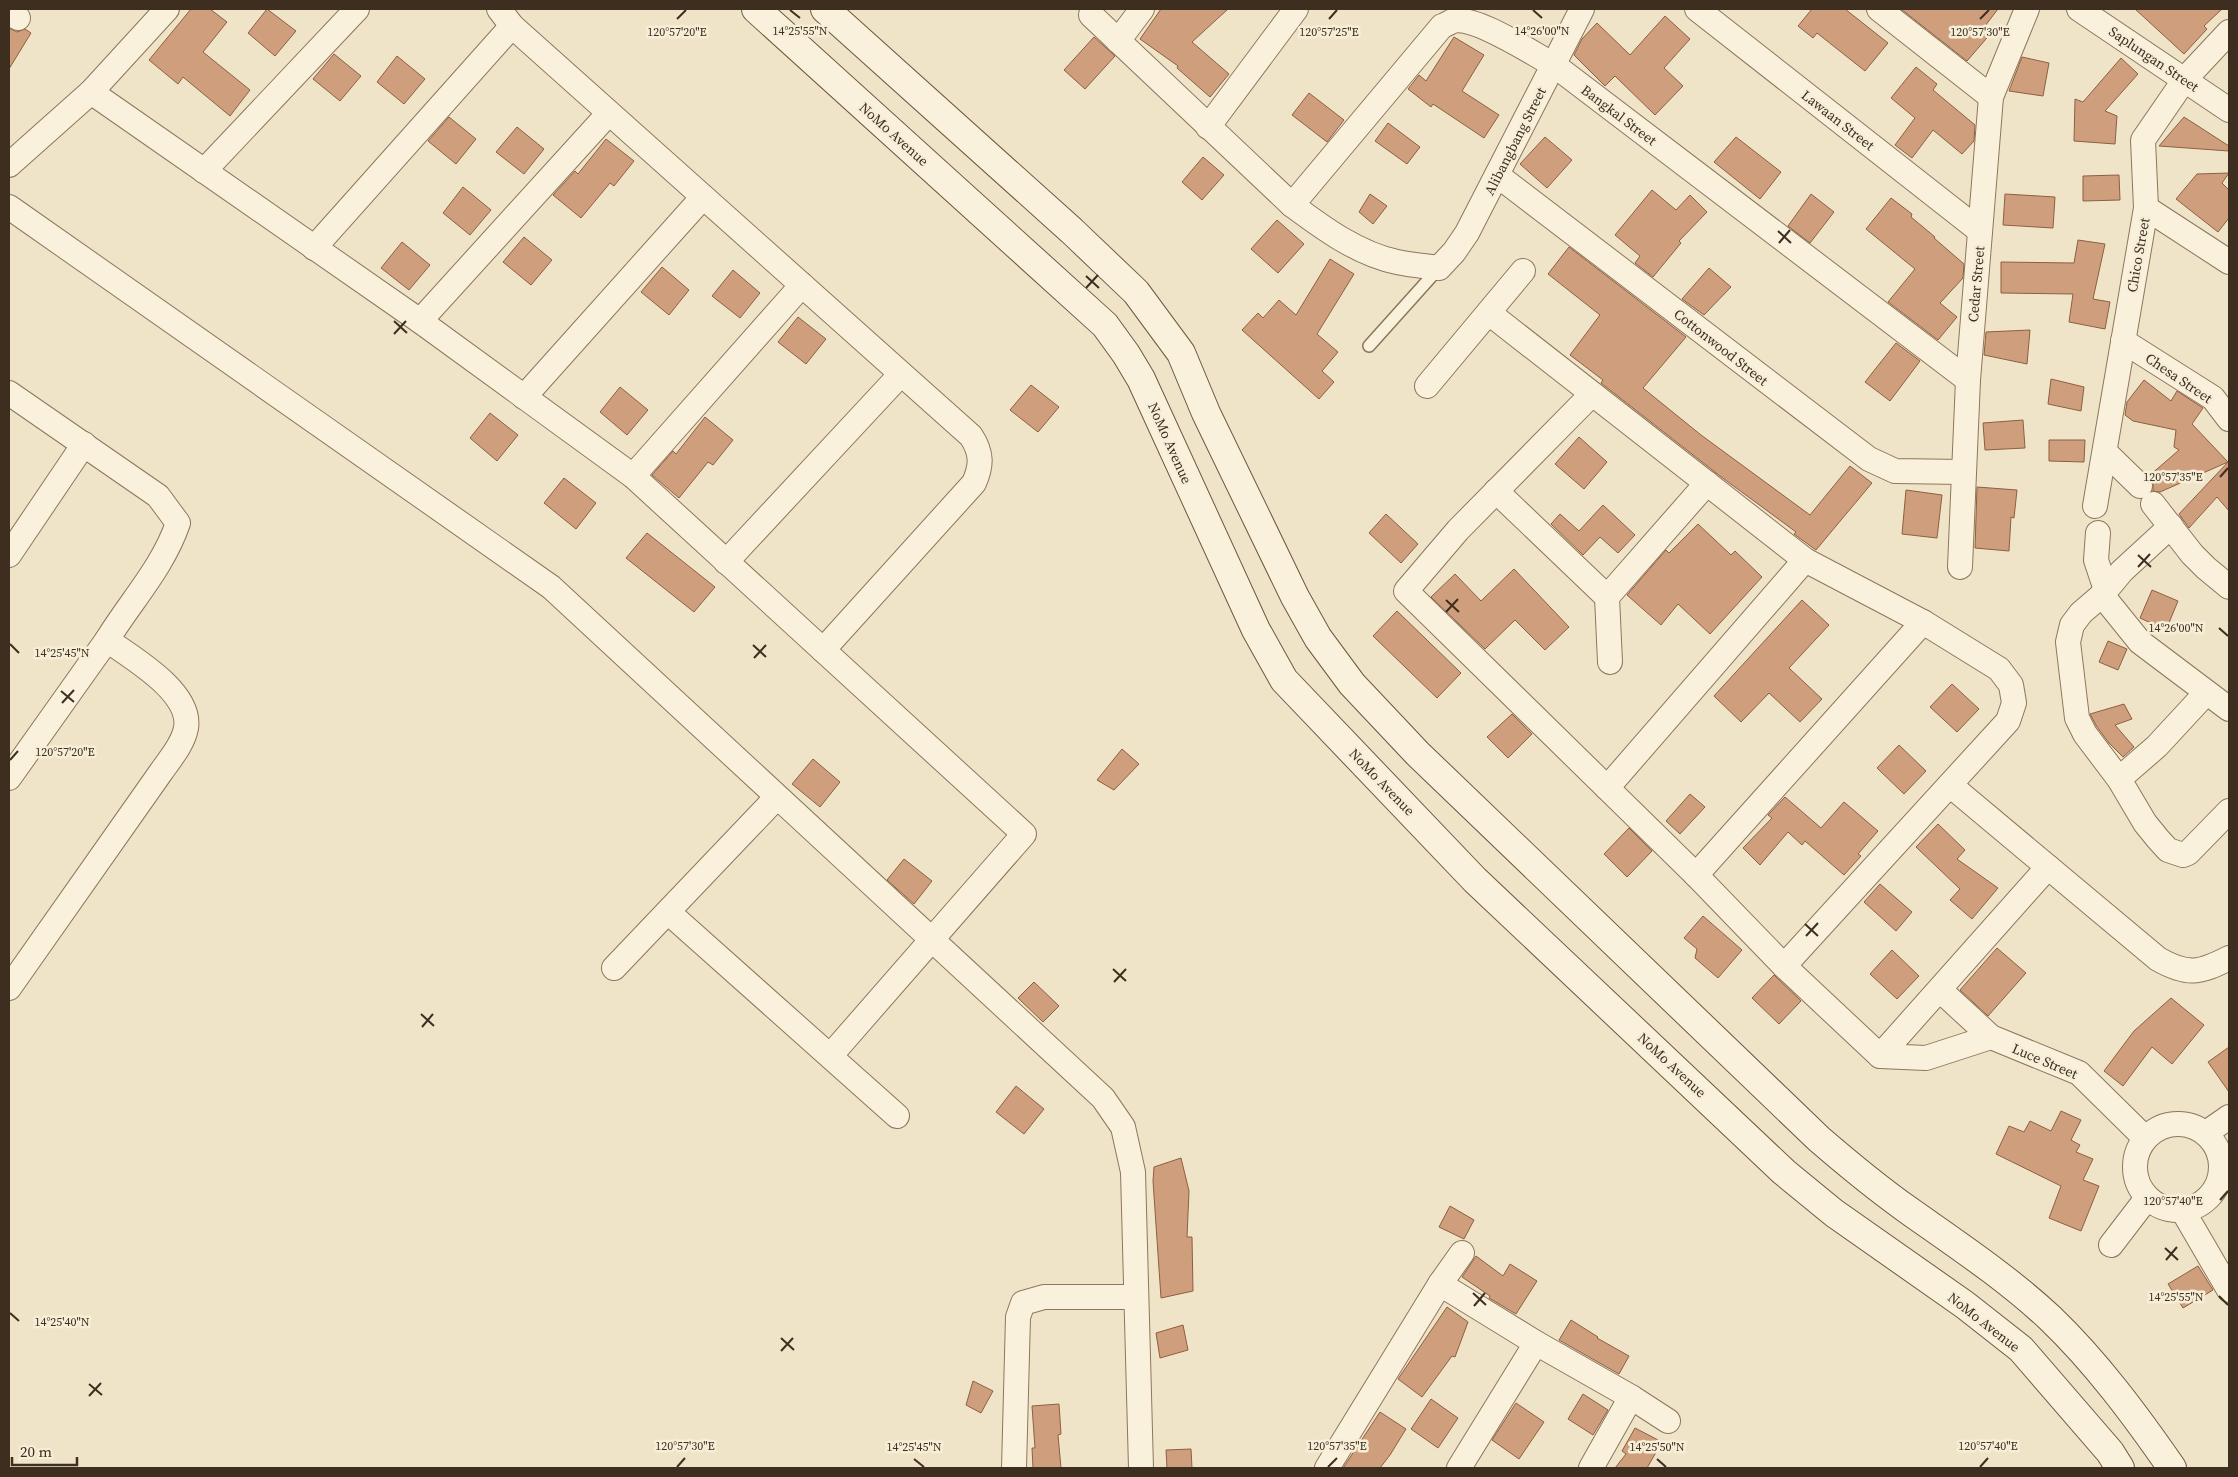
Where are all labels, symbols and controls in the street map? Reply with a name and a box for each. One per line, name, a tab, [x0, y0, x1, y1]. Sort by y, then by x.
street label: Saplungan Street	[2105, 21, 2203, 97]
text: 14°25'55"N	[772, 23, 828, 39]
text: 14°26'00"N	[1514, 23, 1570, 39]
text: 120°57'20"E	[647, 24, 707, 40]
text: 120°57'25"E	[1299, 24, 1359, 40]
text: 120°57'30"E	[1950, 24, 2010, 40]
street label: Bangkal Street	[1577, 80, 1661, 150]
street label: Alibangbang Street	[1479, 83, 1551, 198]
street label: Lawaan Street	[1797, 85, 1879, 155]
street label: NoMo Avenue	[855, 97, 933, 171]
street label: Chico Street	[2122, 216, 2154, 294]
street label: Cedar Street	[1963, 245, 1989, 323]
street label: Cottonwood Street	[1670, 304, 1773, 390]
street label: Chesa Street	[2141, 348, 2217, 408]
street label: NoMo Avenue	[1143, 399, 1197, 487]
text: 120°57'35"E	[2143, 469, 2203, 485]
text: 14°26'00"N	[2148, 620, 2204, 636]
text: 14°25'45"N	[34, 645, 90, 661]
text: 120°57'20"E	[35, 744, 95, 760]
street label: NoMo Avenue	[1345, 744, 1419, 820]
street label: NoMo Avenue	[1633, 1028, 1711, 1102]
street label: Luce Street	[2009, 1038, 2081, 1084]
text: 120°57'40"E	[2143, 1193, 2203, 1209]
street label: NoMo Avenue	[1944, 1287, 2024, 1357]
text: 14°25'55"N	[2148, 1289, 2204, 1305]
text: 14°25'40"N	[34, 1314, 90, 1330]
scale bar	[12, 1434, 78, 1466]
text: 120°57'30"E	[655, 1438, 715, 1454]
text: 120°57'35"E	[1307, 1438, 1367, 1454]
text: 120°57'40"E	[1958, 1438, 2018, 1454]
text: 14°25'45"N	[886, 1439, 942, 1455]
text: 14°25'50"N	[1629, 1439, 1685, 1455]
text: 20 m	[20, 1441, 52, 1462]

